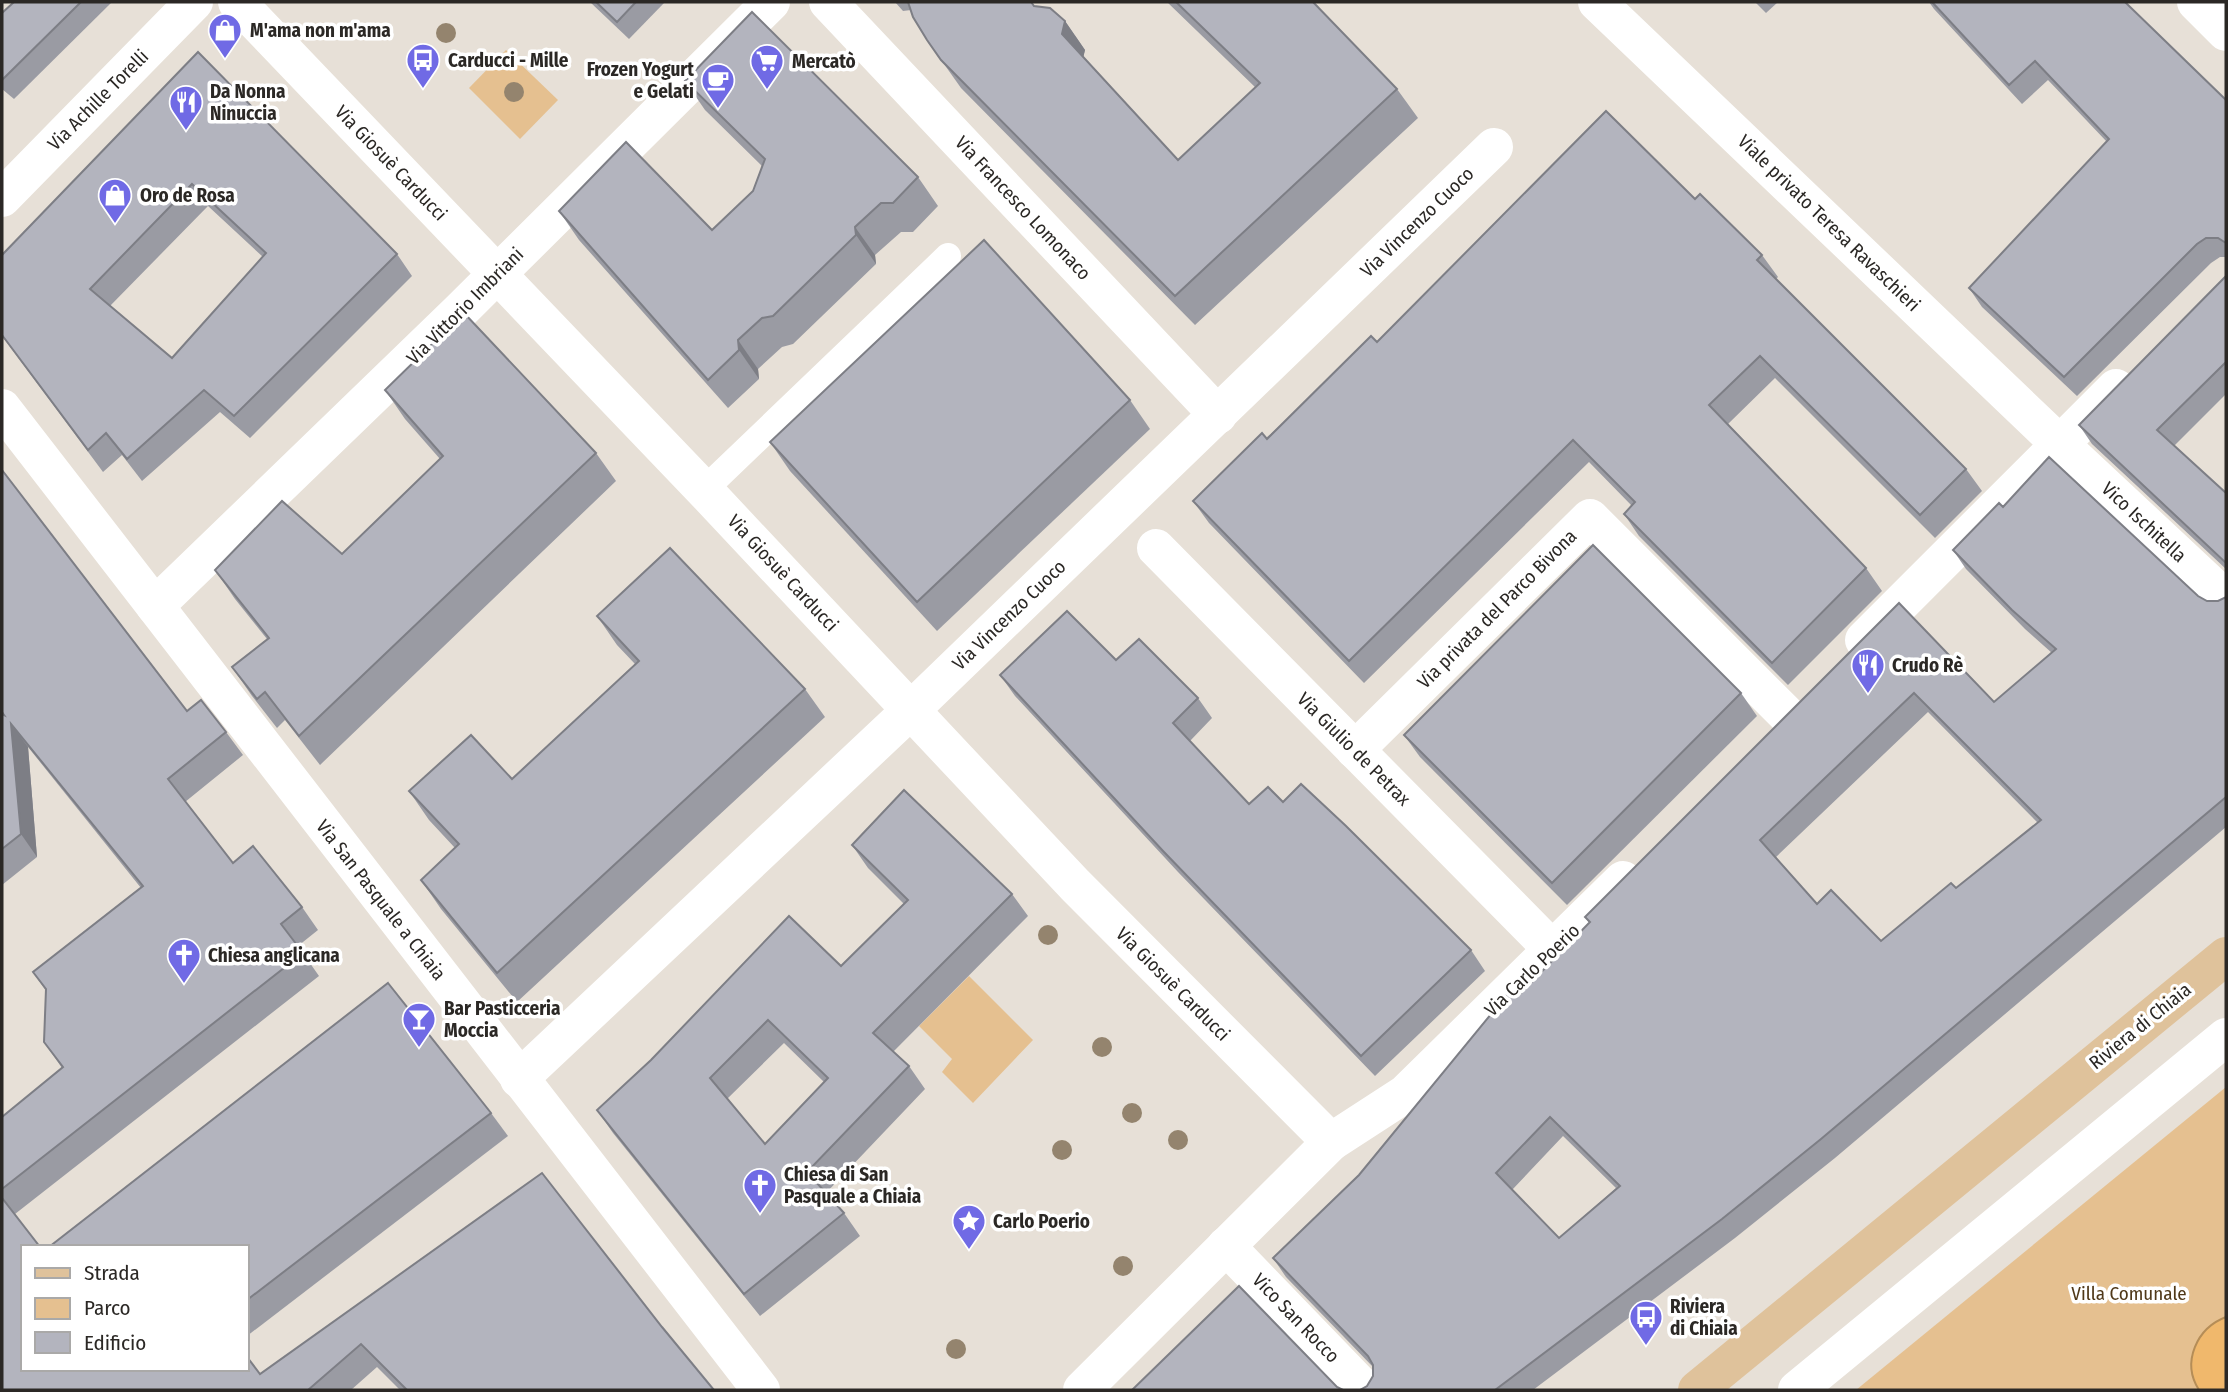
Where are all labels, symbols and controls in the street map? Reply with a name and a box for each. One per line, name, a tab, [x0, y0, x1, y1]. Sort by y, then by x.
shop icon: M'ama non m'ama	[206, 11, 244, 60]
place label: M'ama non m'ama	[250, 19, 391, 42]
bus stop icon: Carducci - Mille	[404, 41, 442, 90]
supermarket icon: Mercatò	[748, 42, 786, 91]
street label: Via Achille Torelli	[43, 45, 153, 155]
place label: Carducci - Mille	[448, 49, 569, 72]
place label: Mercatò	[792, 50, 856, 73]
place label: Frozen Yogurt e Gelati	[587, 58, 694, 103]
cafe icon: Frozen Yogurt e Gelati	[699, 61, 737, 110]
place label: Da Nonna Ninuccia	[210, 80, 285, 125]
restaurant icon: Da Nonna Ninuccia	[167, 83, 205, 132]
street label: Via Giosuè Carducci	[330, 101, 452, 225]
street label: Viale privato Teresa Ravaschieri	[1733, 130, 1925, 316]
street label: Via Francesco Lomonaco	[950, 131, 1096, 285]
street label: Via Vincenzo Cuoco	[1356, 162, 1478, 282]
shop icon: Oro de Rosa	[96, 176, 134, 225]
place label: Oro de Rosa	[140, 184, 235, 207]
street label: Via Vittorio Imbriani	[402, 243, 528, 369]
street label: Vico Ischitella	[2097, 477, 2191, 567]
street label: Via Giosuè Carducci	[723, 510, 843, 636]
street label: Via privata del Parco Bivona	[1413, 525, 1581, 693]
street label: Via Vincenzo Cuoco	[948, 555, 1070, 675]
restaurant icon: Crudo Rè	[1849, 646, 1887, 695]
place label: Crudo Rè	[1892, 654, 1963, 677]
street label: Via Giulio de Petrax	[1293, 688, 1416, 811]
street label: Via San Pasquale a Chiaia	[311, 815, 451, 985]
street label: Via Carlo Poerio	[1480, 919, 1584, 1021]
street label: Via Giosuè Carducci	[1111, 922, 1235, 1046]
church icon: Chiesa anglicana	[165, 936, 203, 985]
place label: Chiesa anglicana	[208, 944, 340, 967]
street label: Riviera di Chiaia	[2084, 978, 2196, 1074]
place label: Bar Pasticceria Moccia	[444, 997, 560, 1042]
bar icon: Bar Pasticceria Moccia	[400, 1000, 438, 1049]
place label: Chiesa di San Pasquale a Chiaia	[784, 1163, 921, 1208]
church icon: Chiesa di San Pasquale a Chiaia	[741, 1166, 779, 1215]
place icon: Carlo Poerio	[950, 1202, 988, 1251]
place label: Carlo Poerio	[993, 1210, 1090, 1233]
legend	[21, 1245, 248, 1371]
text: Strada	[84, 1260, 140, 1286]
street label: Vico San Rocco	[1248, 1268, 1344, 1368]
park label: Villa Comunale	[2071, 1282, 2187, 1305]
text: Parco	[84, 1295, 131, 1321]
place label: Riviera di Chiaia	[1670, 1295, 1738, 1340]
bus stop icon: Riviera di Chiaia	[1627, 1298, 1665, 1347]
text: Edificio	[84, 1330, 146, 1356]

